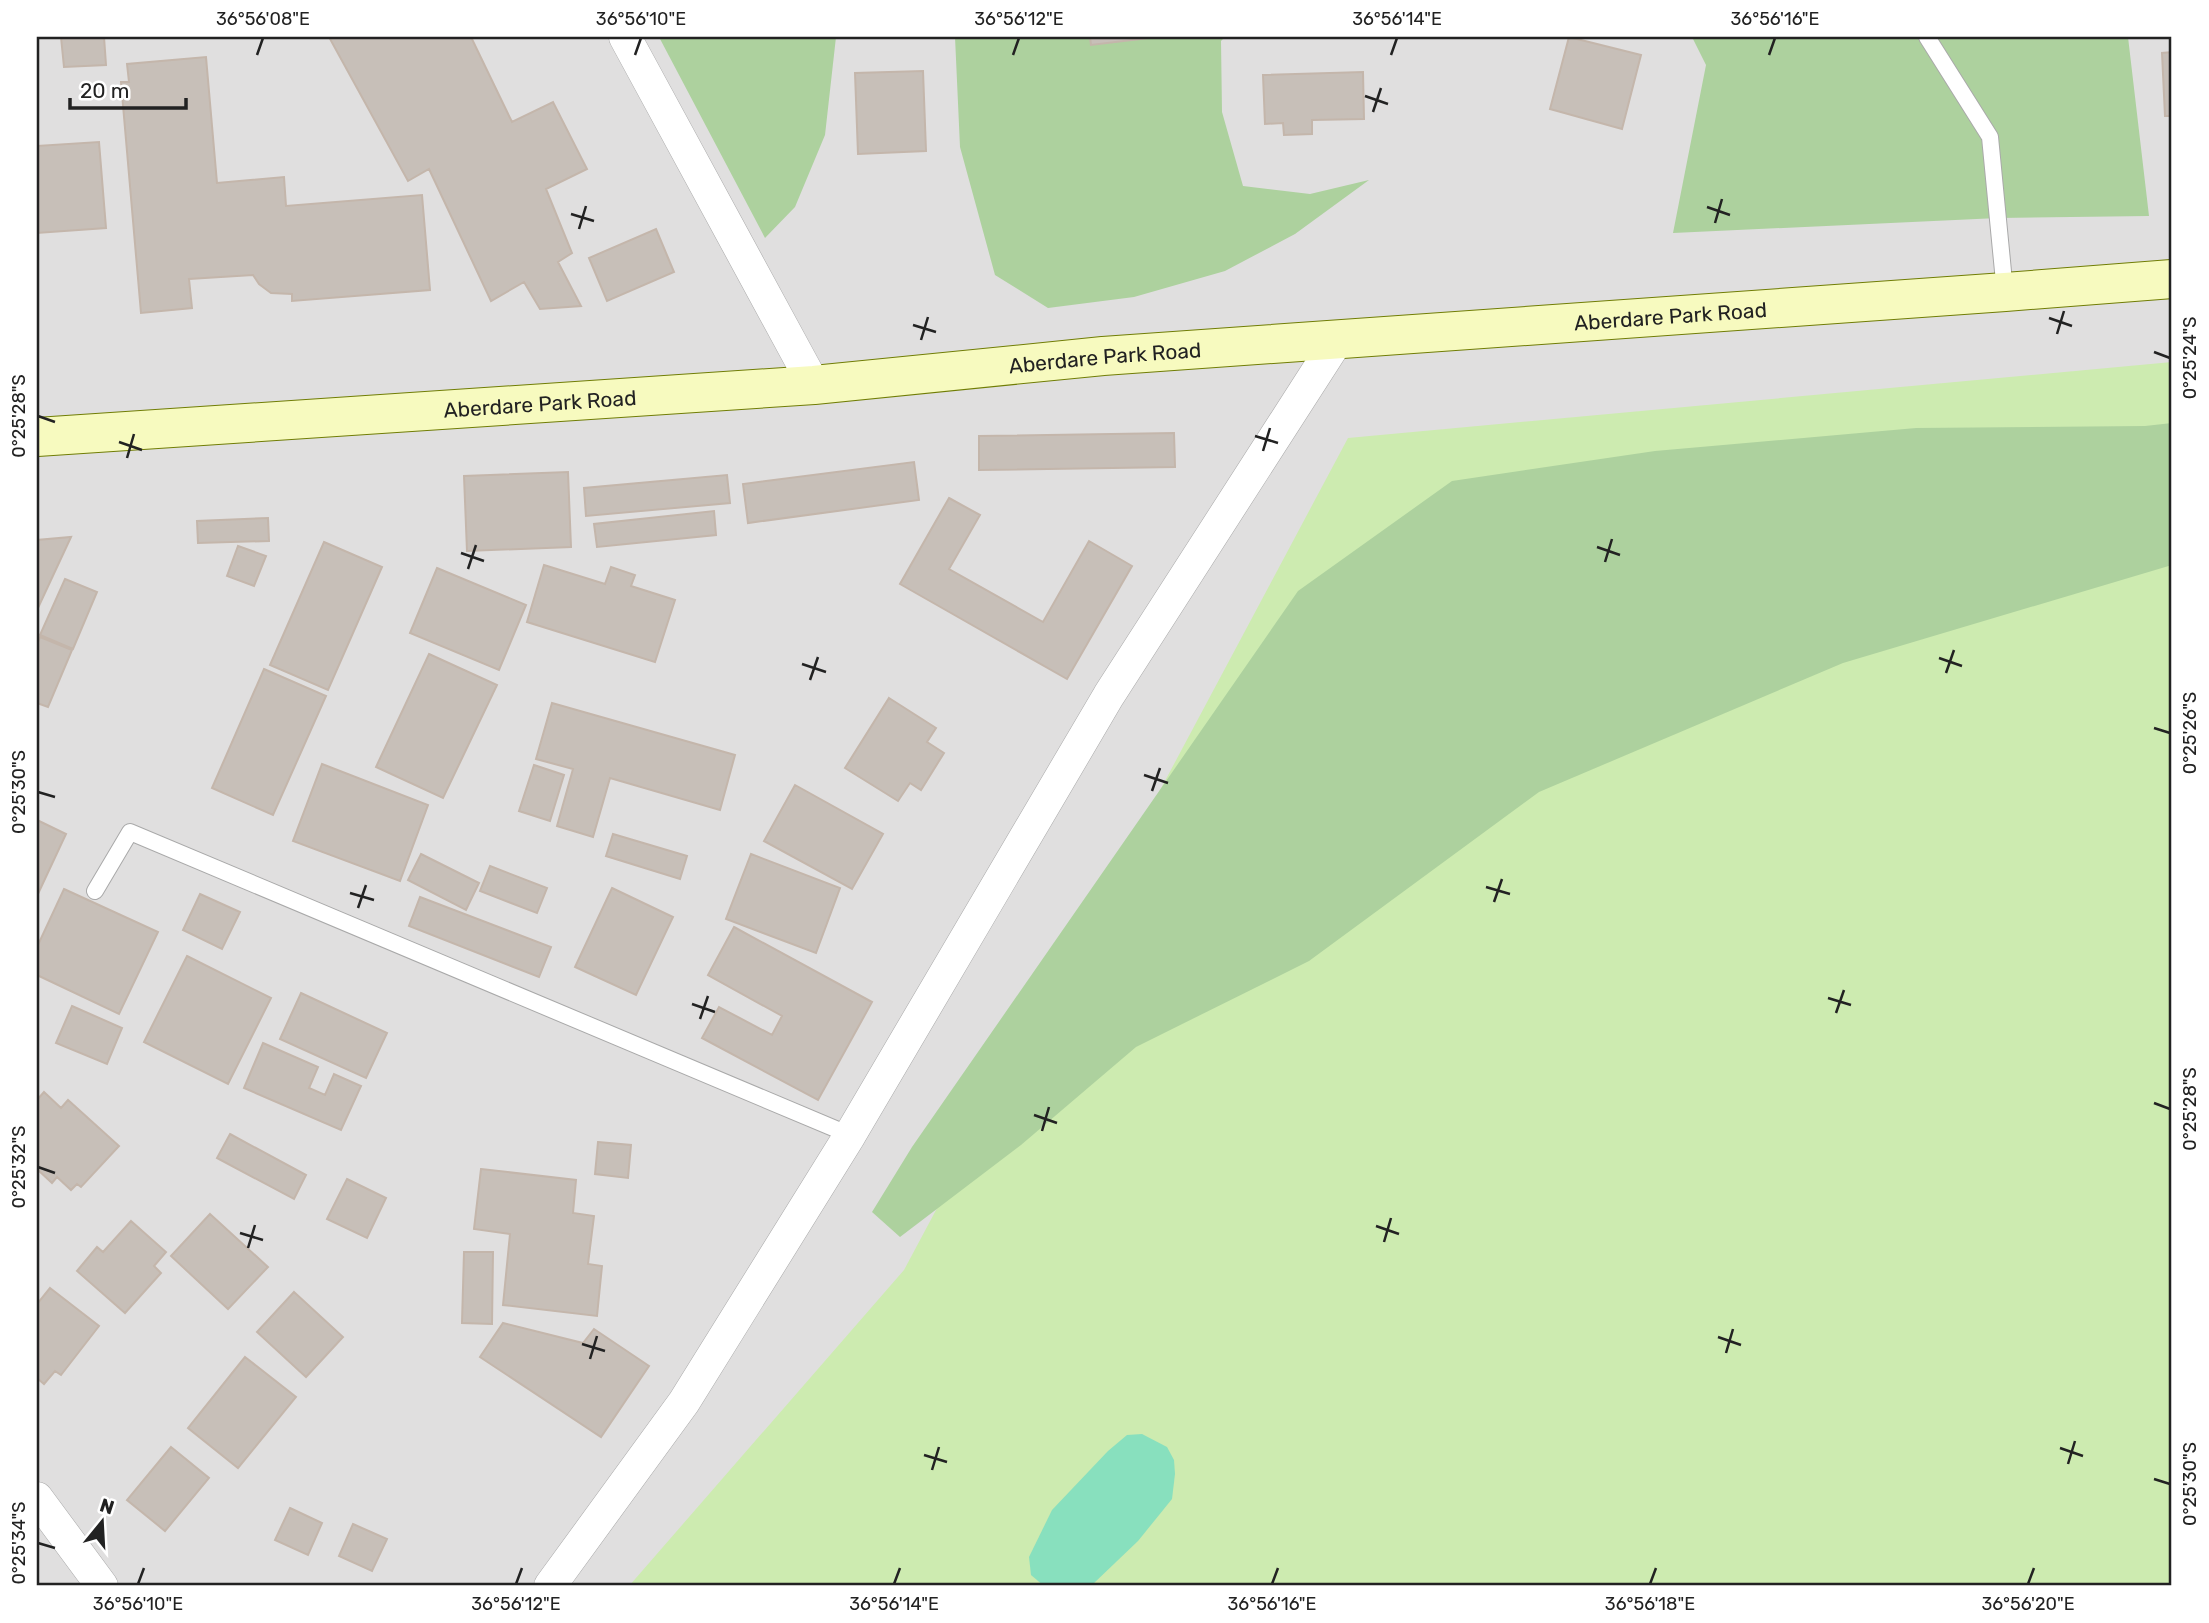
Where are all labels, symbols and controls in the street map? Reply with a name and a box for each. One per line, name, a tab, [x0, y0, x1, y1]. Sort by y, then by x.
text: 36°56'08"E	[216, 8, 310, 30]
text: 36°56'10"E	[596, 8, 686, 30]
text: 36°56'12"E	[974, 8, 1064, 30]
text: 36°56'14"E	[1352, 8, 1442, 30]
text: 36°56'16"E	[1730, 8, 1820, 30]
scale bar	[70, 66, 186, 110]
text: 20 m	[80, 78, 129, 103]
street label: Aberdare Park Road	[1573, 296, 1768, 335]
text: 0°25'24"S	[2179, 317, 2201, 399]
street label: Aberdare Park Road	[1007, 337, 1202, 378]
text: 0°25'28"S	[8, 374, 30, 458]
street label: Aberdare Park Road	[443, 384, 637, 422]
text: 0°25'26"S	[2179, 692, 2201, 774]
text: 0°25'30"S	[8, 750, 30, 834]
text: 0°25'28"S	[2179, 1067, 2201, 1151]
text: 0°25'32"S	[8, 1126, 30, 1208]
text: 0°25'30"S	[2179, 1442, 2201, 1526]
north arrow	[66, 1486, 136, 1556]
text: N	[97, 1493, 117, 1519]
text: 0°25'34"S	[8, 1501, 30, 1585]
text: 36°56'10"E	[93, 1593, 183, 1615]
text: 36°56'12"E	[471, 1593, 561, 1615]
text: 36°56'14"E	[849, 1593, 939, 1615]
text: 36°56'16"E	[1227, 1593, 1317, 1615]
text: 36°56'18"E	[1605, 1593, 1695, 1615]
text: 36°56'20"E	[1981, 1593, 2075, 1615]

